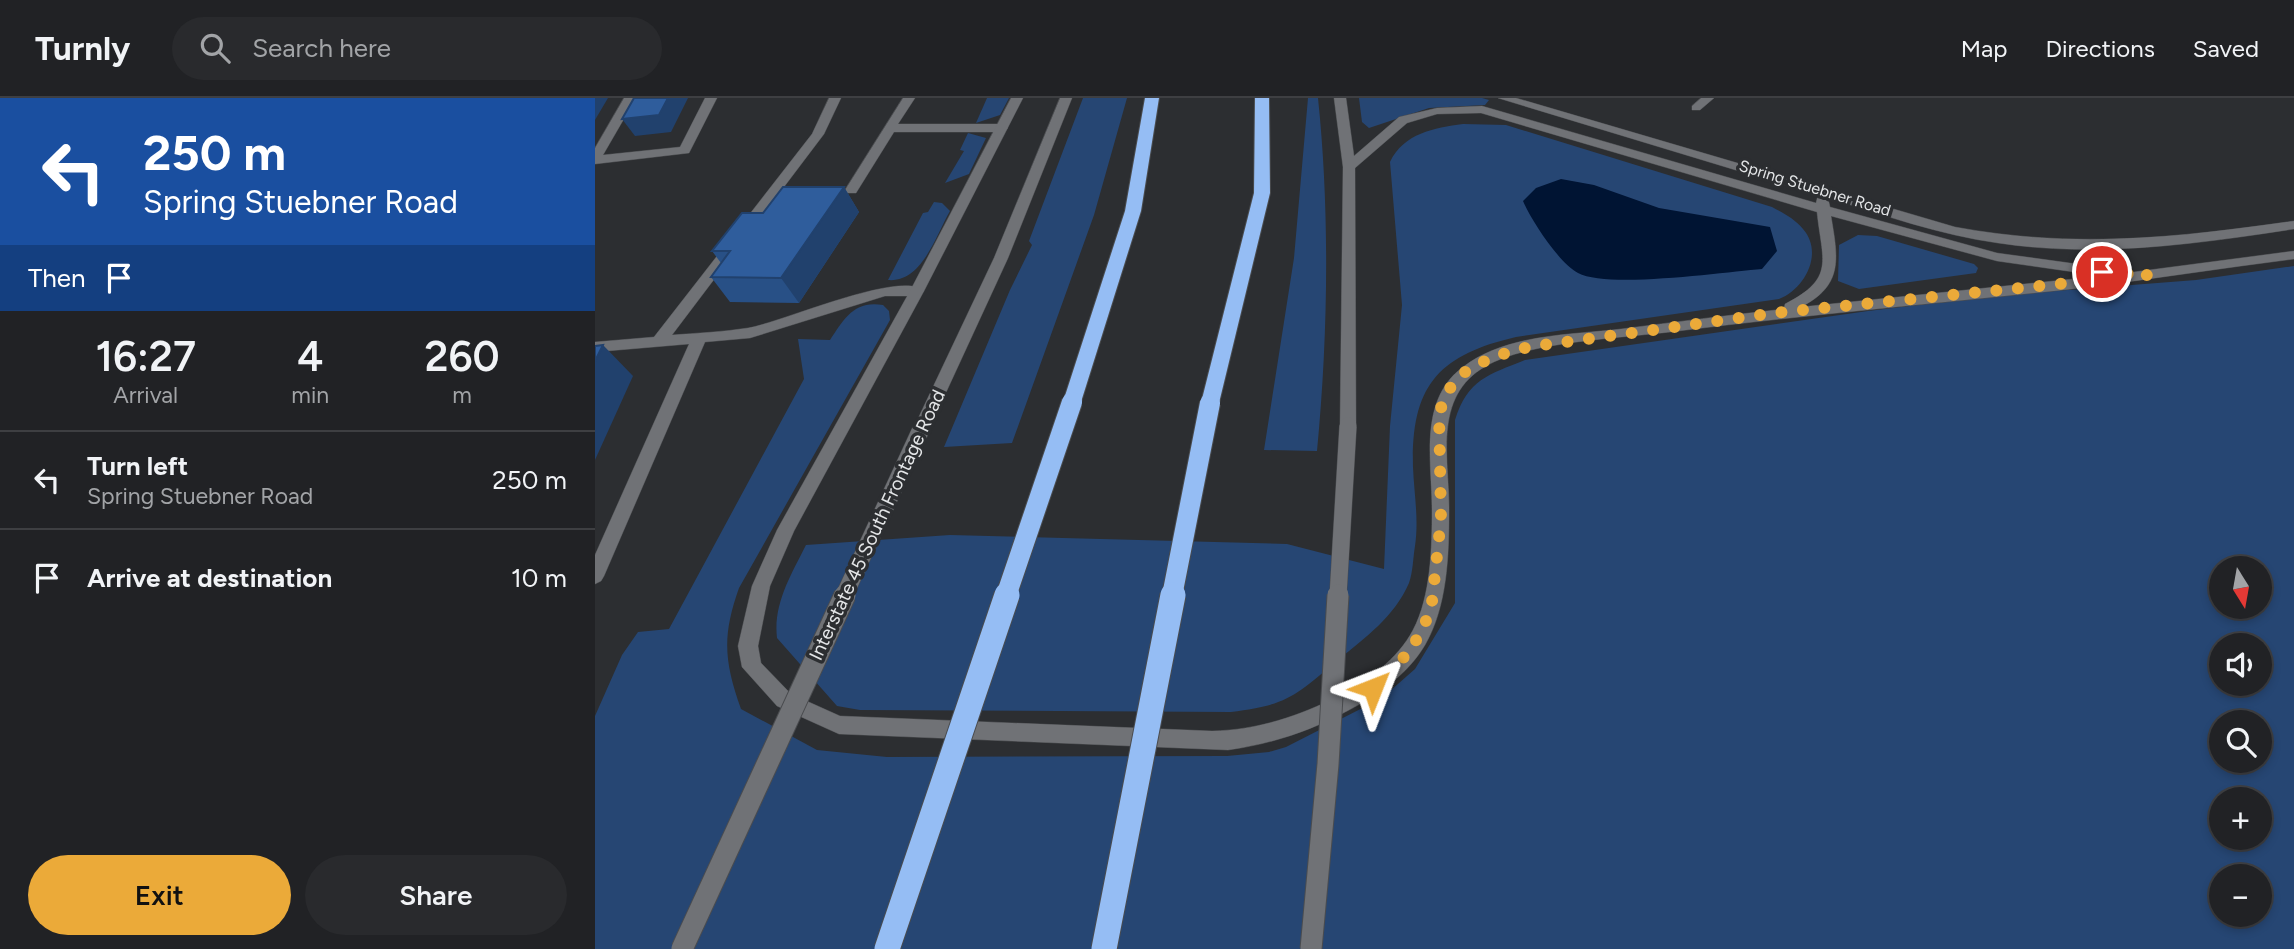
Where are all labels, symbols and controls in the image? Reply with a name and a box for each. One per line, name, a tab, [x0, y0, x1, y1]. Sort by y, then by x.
search box	[172, 17, 662, 80]
text: Turnly	[35, 29, 130, 68]
icon: search	[196, 29, 234, 67]
text: Search here	[252, 32, 391, 64]
text: Map	[1961, 34, 2007, 63]
text: Directions	[2045, 34, 2155, 63]
text: Saved	[2193, 34, 2259, 63]
text: 250 m	[143, 123, 286, 182]
icon: left	[28, 126, 119, 217]
street label: Spring Stuebner Road	[1737, 156, 1893, 220]
text: Spring Stuebner Road	[143, 183, 458, 221]
pin	[2072, 242, 2132, 302]
icon: arrive	[2083, 253, 2121, 291]
icon: arrive	[100, 259, 138, 297]
text: Then	[28, 262, 86, 294]
text: 16:27	[95, 331, 196, 382]
text: 4	[297, 331, 323, 382]
text: 260	[424, 331, 500, 382]
text: Arrival	[113, 381, 178, 409]
text: min	[291, 381, 329, 409]
text: m	[452, 381, 472, 409]
street label: Interstate 45 South Frontage Road	[804, 386, 950, 664]
text: Turn left	[87, 450, 188, 482]
icon: left	[28, 461, 66, 499]
text: 250 m	[492, 464, 567, 496]
text: Spring Stuebner Road	[87, 482, 313, 510]
north arrow	[2209, 556, 2271, 620]
map controls	[2209, 556, 2272, 927]
icon: arrive	[28, 559, 66, 597]
text: Arrive at destination	[87, 562, 332, 594]
text: 10 m	[511, 562, 567, 594]
button: sound	[2209, 633, 2272, 696]
position arrow	[1336, 651, 1410, 725]
button: search	[2209, 710, 2272, 773]
button: +	[2209, 787, 2272, 850]
button: Exit	[28, 855, 291, 935]
button: Share	[305, 855, 567, 935]
button: −	[2209, 864, 2272, 927]

